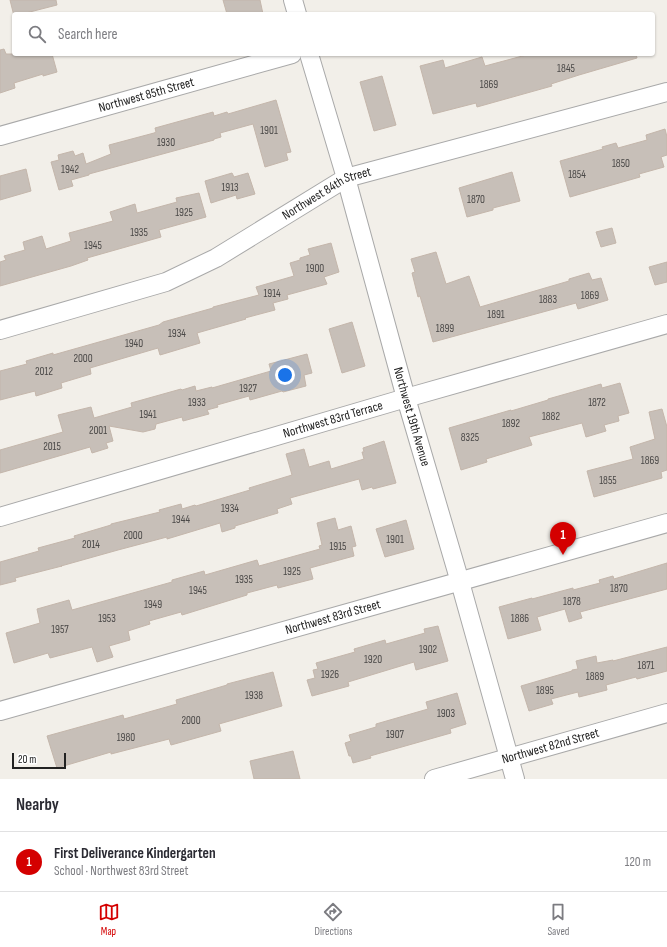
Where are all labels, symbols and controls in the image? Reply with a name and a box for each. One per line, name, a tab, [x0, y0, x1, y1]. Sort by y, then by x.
search box	[12, 12, 655, 56]
icon: search	[26, 23, 48, 45]
text: Search here	[58, 25, 118, 44]
house number: 1845	[557, 62, 575, 75]
street label: Northwest 85th Street	[97, 74, 196, 116]
house number: 1869	[480, 78, 498, 91]
house number: 1901	[260, 124, 278, 137]
house number: 1930	[157, 136, 175, 149]
house number: 1850	[612, 157, 630, 170]
house number: 1942	[61, 163, 79, 176]
street label: Northwest 84th Street	[279, 164, 373, 223]
house number: 1854	[568, 168, 586, 181]
house number: 1913	[221, 181, 239, 194]
house number: 1870	[467, 193, 485, 206]
house number: 1925	[175, 206, 193, 219]
house number: 1935	[130, 226, 148, 239]
house number: 1945	[84, 239, 102, 252]
house number: 1900	[306, 262, 324, 275]
house number: 1914	[263, 287, 281, 300]
house number: 1869	[581, 289, 599, 302]
house number: 1883	[539, 293, 557, 306]
house number: 1891	[487, 308, 505, 321]
house number: 1899	[436, 322, 454, 335]
house number: 1934	[168, 327, 186, 340]
house number: 1940	[125, 337, 143, 350]
house number: 2000	[73, 352, 93, 365]
house number: 2012	[35, 365, 53, 378]
your location	[275, 365, 295, 385]
street label: Northwest 19th Avenue	[390, 365, 434, 468]
house number: 1927	[239, 382, 257, 395]
house number: 1933	[188, 396, 206, 409]
house number: 1872	[588, 396, 606, 409]
street label: Northwest 83rd Terrace	[281, 397, 385, 442]
house number: 1941	[139, 408, 157, 421]
house number: 1882	[542, 410, 561, 423]
house number: 1892	[502, 417, 521, 430]
house number: 2001	[89, 424, 107, 437]
house number: 8325	[461, 431, 479, 444]
house number: 2015	[43, 440, 61, 453]
house number: 1869	[641, 454, 659, 467]
house number: 1855	[599, 474, 617, 487]
house number: 1934	[221, 502, 239, 515]
house number: 1944	[172, 513, 190, 526]
pin: 1	[550, 522, 576, 555]
house number: 2000	[123, 529, 143, 542]
house number: 1901	[386, 533, 404, 546]
house number: 2014	[82, 538, 100, 551]
house number: 1915	[330, 540, 346, 553]
house number: 1925	[283, 565, 301, 578]
house number: 1935	[235, 573, 253, 586]
house number: 1870	[610, 582, 628, 595]
house number: 1945	[189, 584, 207, 597]
house number: 1878	[563, 595, 581, 608]
street label: Northwest 83rd Street	[284, 596, 383, 638]
house number: 1949	[144, 598, 162, 611]
house number: 1953	[98, 612, 116, 625]
house number: 1886	[511, 612, 529, 625]
house number: 1957	[51, 623, 69, 636]
house number: 1902	[419, 643, 438, 656]
house number: 1920	[364, 653, 382, 666]
house number: 1871	[638, 659, 655, 672]
house number: 1926	[321, 668, 339, 681]
house number: 1889	[586, 670, 604, 683]
house number: 1895	[536, 684, 554, 697]
house number: 1938	[245, 689, 263, 702]
house number: 1903	[437, 707, 456, 720]
house number: 2000	[181, 714, 201, 727]
street label: Northwest 82nd Street	[500, 725, 601, 767]
house number: 1907	[386, 728, 405, 741]
house number: 1980	[117, 731, 135, 744]
scale bar	[12, 751, 66, 770]
text: 20 m	[18, 753, 36, 766]
text: Nearby	[16, 795, 59, 815]
text: First Deliverance Kindergarten	[54, 844, 216, 863]
text: 1	[26, 854, 32, 870]
text: 120 m	[625, 854, 651, 870]
text: School · Northwest 83rd Street	[54, 863, 188, 879]
tab: Map	[98, 901, 120, 938]
tab: Directions	[315, 901, 352, 938]
tab: Saved	[547, 901, 569, 938]

